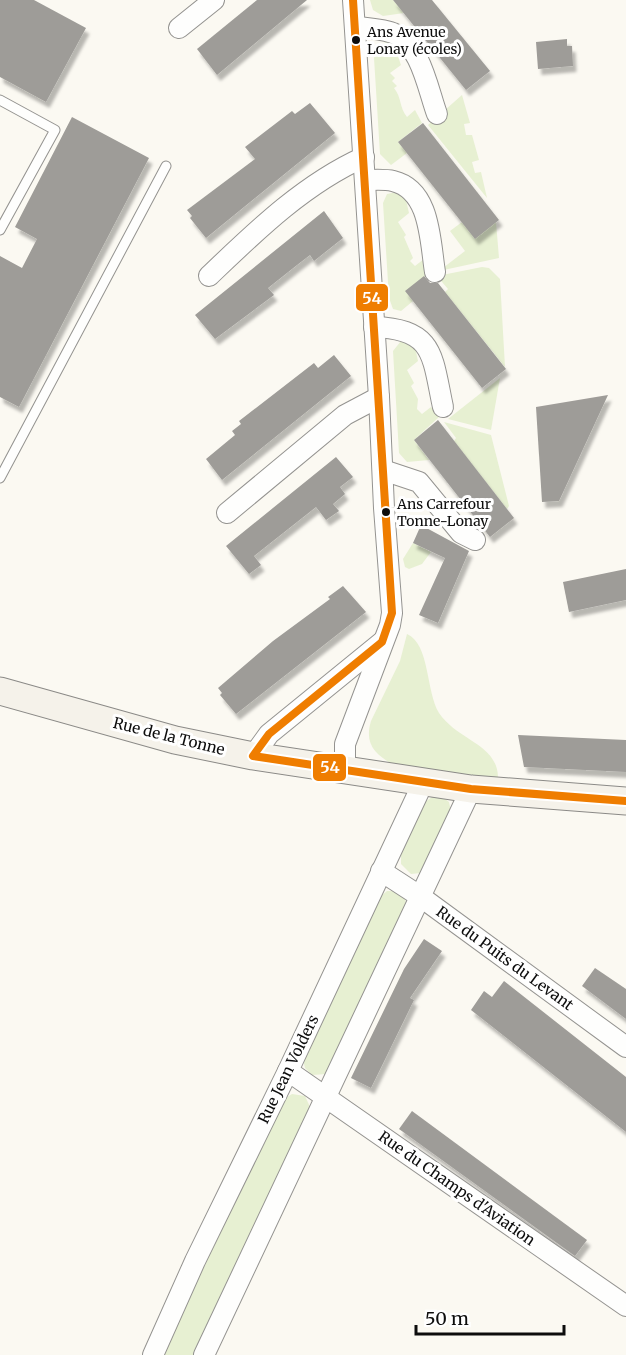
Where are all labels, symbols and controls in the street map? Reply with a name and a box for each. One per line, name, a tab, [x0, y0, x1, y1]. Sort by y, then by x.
place label: Ans Avenue Lonay (écoles)	[366, 23, 462, 58]
marker: Ans Avenue Lonay (écoles)	[350, 34, 362, 46]
line badge: 54	[355, 283, 389, 312]
text: 54	[362, 288, 382, 308]
place label: Ans Carrefour Tonne-Lonay	[396, 495, 491, 530]
marker: Ans Carrefour Tonne-Lonay	[380, 506, 392, 518]
street label: Rue de la Tonne	[111, 713, 227, 759]
line badge: 54	[312, 753, 347, 782]
text: 54	[320, 757, 340, 777]
street label: Rue du Puits du Levant	[433, 902, 577, 1014]
street label: Rue Jean Volders	[253, 1011, 323, 1127]
street label: Rue du Champs d'Aviation	[375, 1127, 539, 1249]
scale bar	[416, 1298, 564, 1336]
text: 50 m	[425, 1307, 469, 1330]

